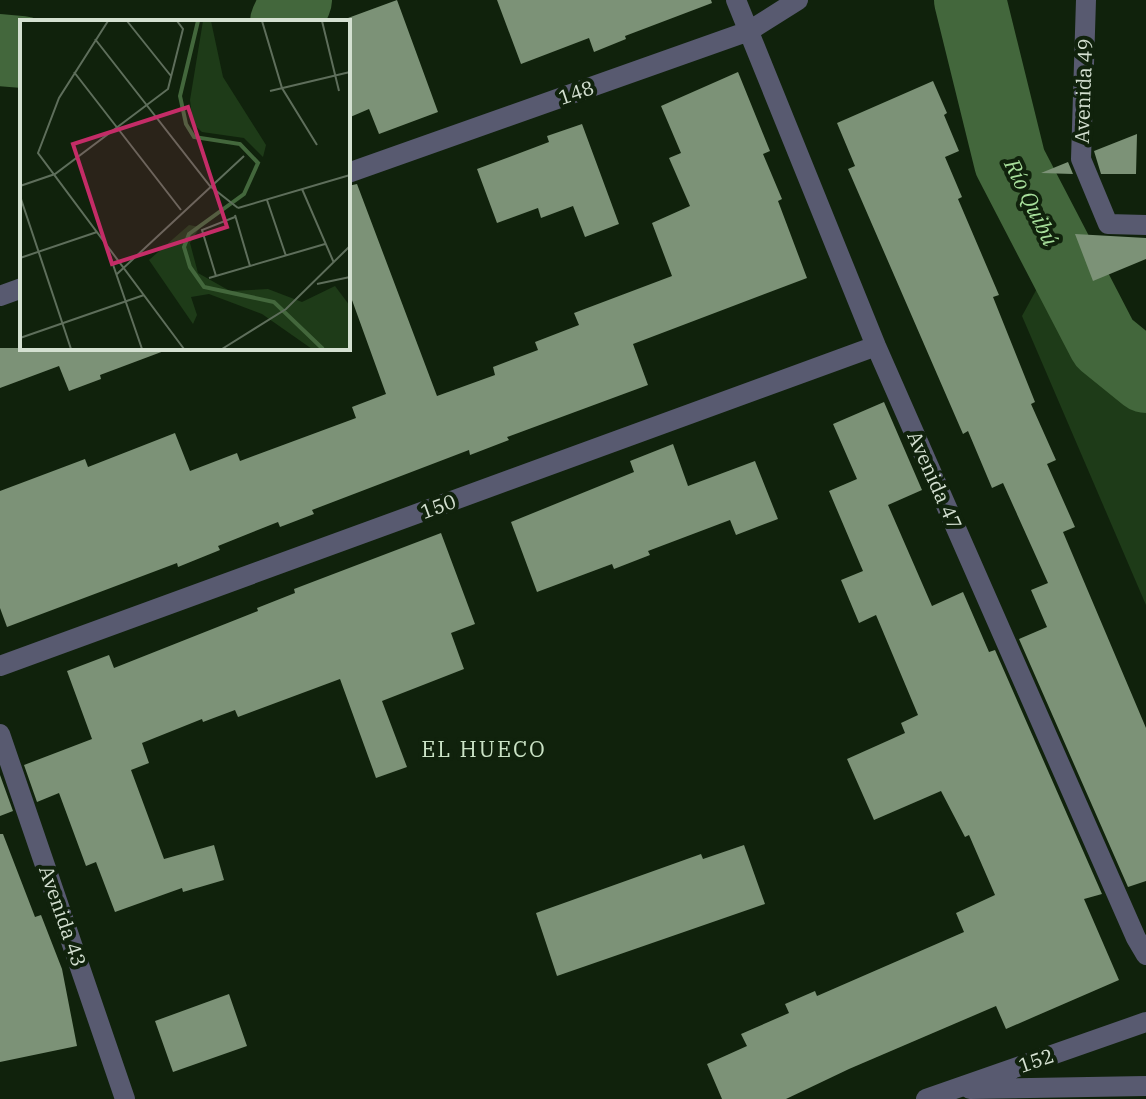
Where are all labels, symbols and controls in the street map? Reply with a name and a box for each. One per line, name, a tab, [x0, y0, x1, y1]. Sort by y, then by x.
inset map	[20, 20, 350, 350]
street label: Avenida 49	[1068, 38, 1098, 144]
street label: 148	[555, 73, 597, 111]
water label: Río Quibú	[998, 153, 1066, 251]
street label: Avenida 47	[901, 426, 969, 534]
street label: 150	[416, 487, 460, 525]
district label: EL HUECO	[421, 734, 547, 763]
street label: Avenida 43	[33, 862, 93, 970]
street label: 152	[1015, 1041, 1057, 1079]

